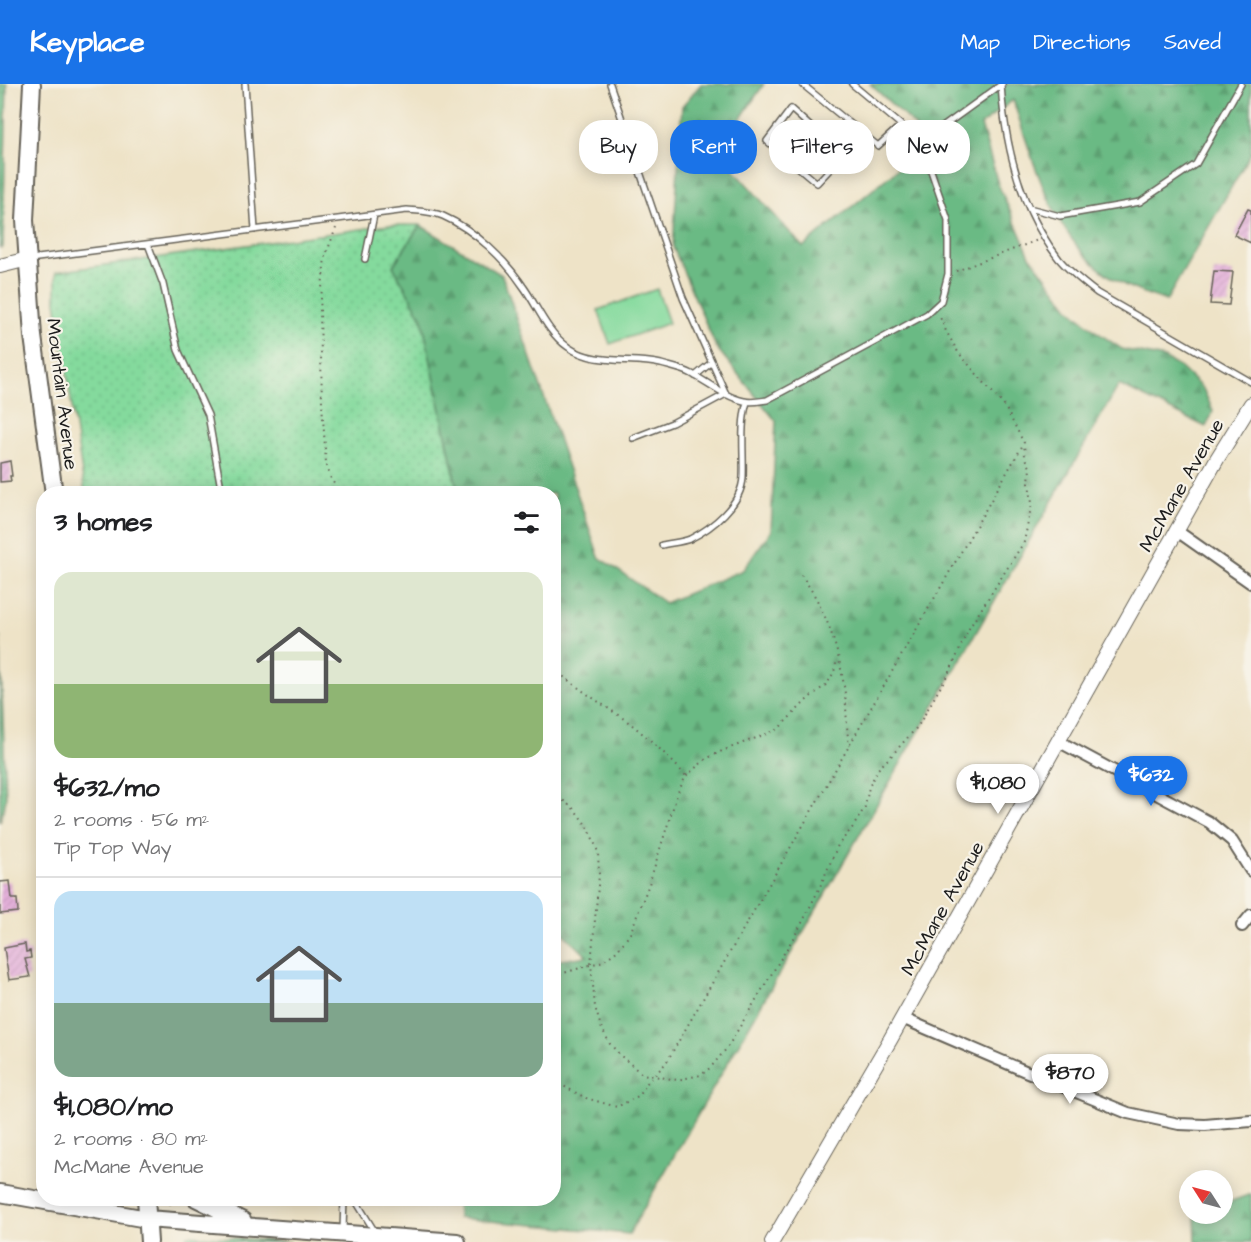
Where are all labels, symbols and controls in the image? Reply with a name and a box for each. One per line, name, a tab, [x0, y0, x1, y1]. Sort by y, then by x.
text: Keyplace	[30, 23, 145, 62]
text: Map	[960, 28, 1000, 57]
text: Directions	[1033, 28, 1131, 57]
text: Saved	[1164, 28, 1221, 57]
chip: Buy	[579, 120, 658, 174]
chip: Rent	[670, 120, 757, 174]
chip: Filters	[769, 120, 874, 174]
chip: New	[886, 120, 970, 174]
street label: Mountain Avenue	[39, 317, 85, 472]
street label: McMane Avenue	[1132, 414, 1232, 557]
text: 3 homes	[54, 504, 153, 540]
icon: filters	[510, 506, 543, 539]
icon: home	[245, 611, 353, 719]
pin: $632	[1115, 756, 1187, 807]
text: $632	[1128, 761, 1174, 789]
pin: $1,080	[949, 764, 1047, 815]
text: $1,080	[970, 769, 1026, 797]
text: $632/mo	[54, 770, 160, 806]
text: 2 rooms · 56 m²	[54, 806, 209, 834]
text: Tip Top Way	[54, 834, 171, 862]
street label: McMane Avenue	[894, 836, 991, 981]
icon: home	[245, 930, 353, 1038]
pin: $870	[1034, 1054, 1106, 1105]
text: $870	[1045, 1059, 1095, 1087]
text: $1,080/mo	[54, 1089, 173, 1125]
text: 2 rooms · 80 m²	[54, 1125, 208, 1153]
text: McMane Avenue	[54, 1153, 204, 1181]
north arrow	[1179, 1170, 1233, 1224]
map controls	[1179, 1170, 1233, 1224]

